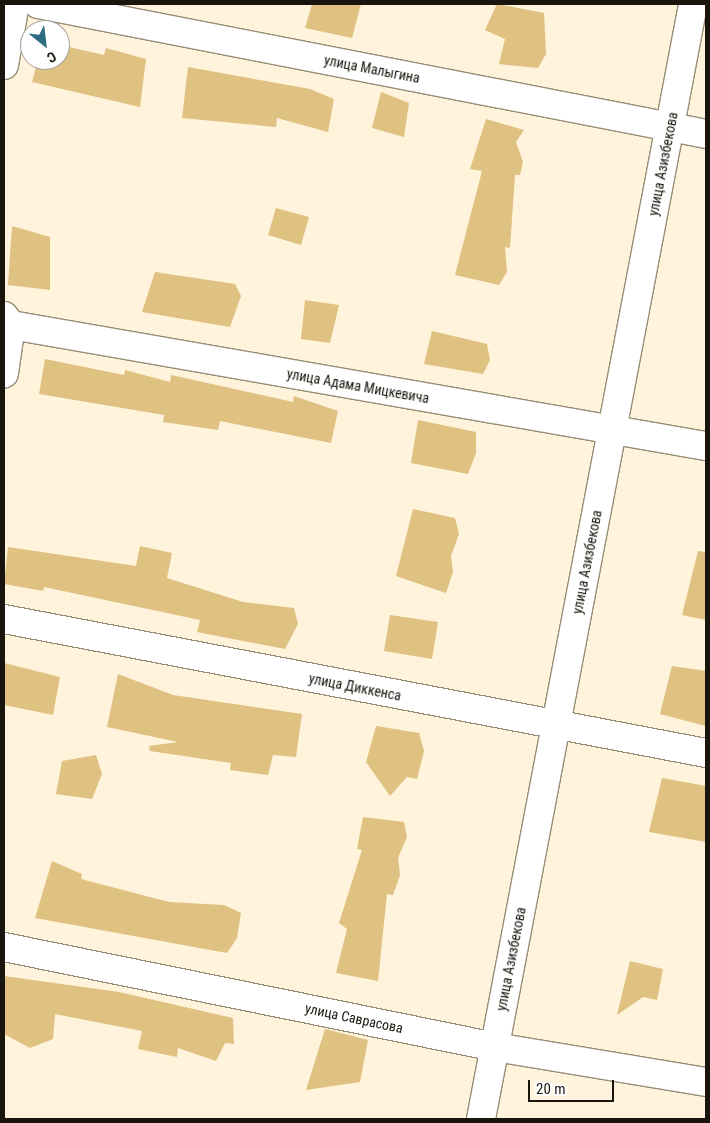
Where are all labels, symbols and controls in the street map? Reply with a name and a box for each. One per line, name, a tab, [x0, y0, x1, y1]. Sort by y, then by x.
north arrow	[20, 20, 70, 70]
text: С	[44, 48, 59, 66]
street label: улица Малыгина	[323, 51, 421, 87]
street label: улица Азизбекова	[645, 111, 681, 217]
street label: улица Адама Мицкевича	[286, 365, 430, 407]
street label: улица Азизбекова	[569, 509, 605, 615]
street label: улица Диккенса	[307, 670, 403, 704]
street label: улица Азизбекова	[493, 906, 529, 1012]
street label: улица Саврасова	[304, 999, 404, 1037]
scale bar	[530, 1070, 616, 1102]
text: 20 m	[536, 1080, 566, 1098]

